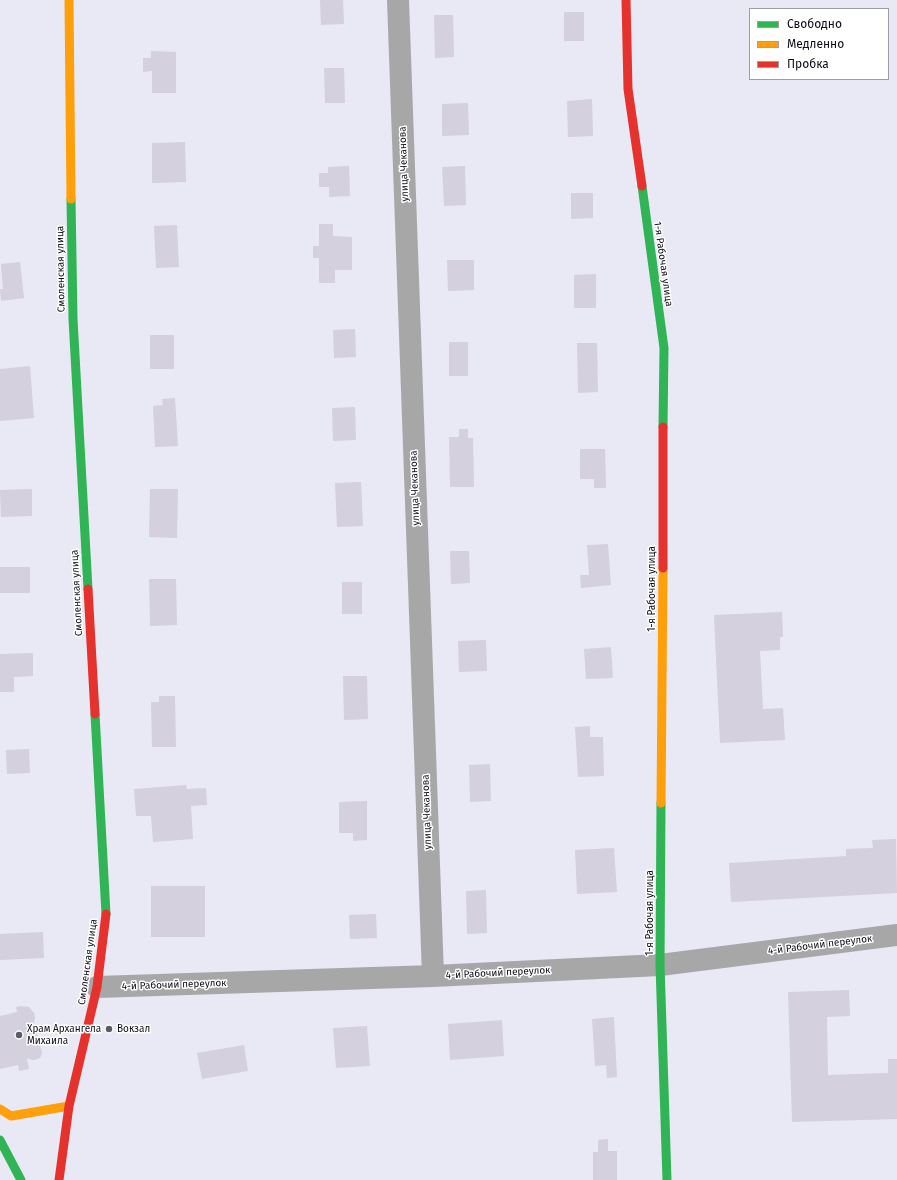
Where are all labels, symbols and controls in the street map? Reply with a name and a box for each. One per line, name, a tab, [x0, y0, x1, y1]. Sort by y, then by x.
legend	[749, 8, 889, 80]
text: Свободно	[787, 17, 842, 31]
text: Медленно	[787, 37, 844, 51]
text: Пробка	[787, 57, 829, 71]
street label: улица Чеканова	[397, 126, 411, 202]
street label: 1-я Рабочая улица	[651, 221, 675, 307]
street label: Смоленская улица	[54, 226, 68, 312]
street label: улица Чеканова	[408, 450, 422, 526]
street label: 1-я Рабочая улица	[646, 546, 658, 632]
street label: Смоленская улица	[69, 550, 85, 636]
street label: улица Чеканова	[420, 774, 434, 850]
street label: 1-я Рабочая улица	[644, 870, 656, 956]
street label: Смоленская улица	[76, 918, 100, 1006]
street label: 4-й Рабочий переулок	[767, 933, 873, 957]
street label: 4-й Рабочий переулок	[445, 964, 551, 982]
street label: 4-й Рабочий переулок	[121, 977, 227, 993]
place label: Храм Архангела Михаила	[27, 1023, 101, 1046]
place label: Вокзал	[117, 1023, 150, 1035]
marker: Вокзал	[104, 1024, 114, 1034]
marker: Храм Архангела Михаила	[14, 1030, 24, 1040]

